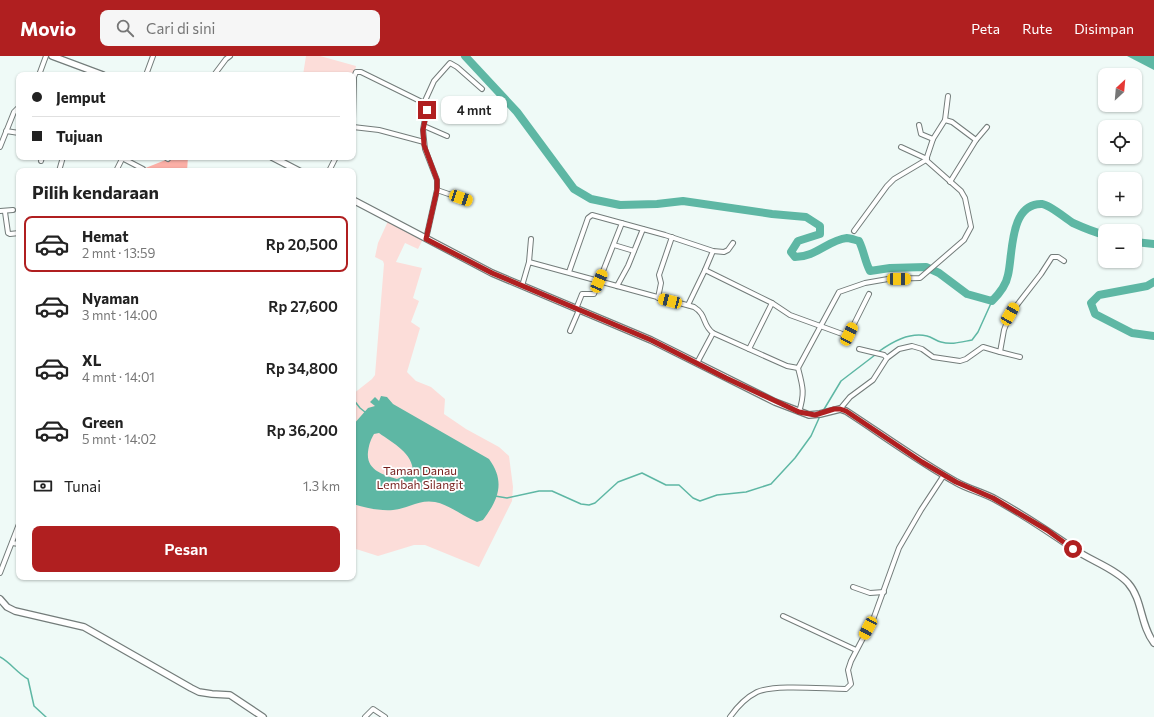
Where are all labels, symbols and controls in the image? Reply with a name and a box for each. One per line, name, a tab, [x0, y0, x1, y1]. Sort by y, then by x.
search box	[100, 10, 380, 46]
text: Movio	[20, 17, 76, 40]
icon: search	[114, 17, 136, 39]
text: Cari di sini	[146, 19, 215, 37]
text: Peta	[971, 20, 1000, 37]
text: Rute	[1022, 20, 1052, 37]
text: Disimpan	[1074, 20, 1134, 37]
north arrow	[1098, 68, 1142, 112]
map controls	[1098, 68, 1142, 268]
text: Jemput	[56, 88, 106, 106]
callout: 4 mnt	[441, 96, 507, 124]
route end	[418, 101, 436, 119]
text: 4 mnt	[457, 102, 491, 118]
button: locate	[1098, 120, 1142, 164]
text: Tujuan	[56, 127, 103, 145]
button: +	[1098, 172, 1142, 216]
text: Pilih kendaraan	[32, 181, 159, 203]
car	[448, 188, 474, 208]
button: −	[1098, 224, 1142, 268]
icon: car	[34, 226, 70, 262]
text: Hemat	[82, 227, 128, 245]
text: Rp 20,500	[266, 235, 338, 253]
text: 2 mnt · 13:59	[82, 245, 155, 261]
car	[589, 268, 609, 294]
car	[887, 273, 911, 285]
icon: car	[34, 288, 70, 324]
text: Nyaman	[82, 289, 139, 307]
car	[657, 292, 683, 310]
text: Rp 27,600	[268, 297, 338, 315]
car	[999, 301, 1021, 327]
text: 3 mnt · 14:00	[82, 307, 157, 323]
car	[838, 321, 860, 347]
icon: car	[34, 350, 70, 386]
text: XL	[82, 351, 101, 369]
text: Rp 34,800	[266, 359, 338, 377]
text: 4 mnt · 14:01	[82, 369, 155, 385]
icon: car	[34, 412, 70, 448]
text: Green	[82, 413, 123, 431]
text: Rp 36,200	[266, 421, 338, 439]
text: 5 mnt · 14:02	[82, 431, 156, 447]
park label: Taman Danau Lembah Silangit	[376, 463, 464, 491]
icon: cash	[32, 475, 54, 497]
text: Tunai	[64, 477, 101, 495]
text: 1.3 km	[303, 478, 340, 494]
button: Pesan	[32, 526, 340, 572]
route start	[1064, 540, 1082, 558]
car	[857, 615, 879, 641]

